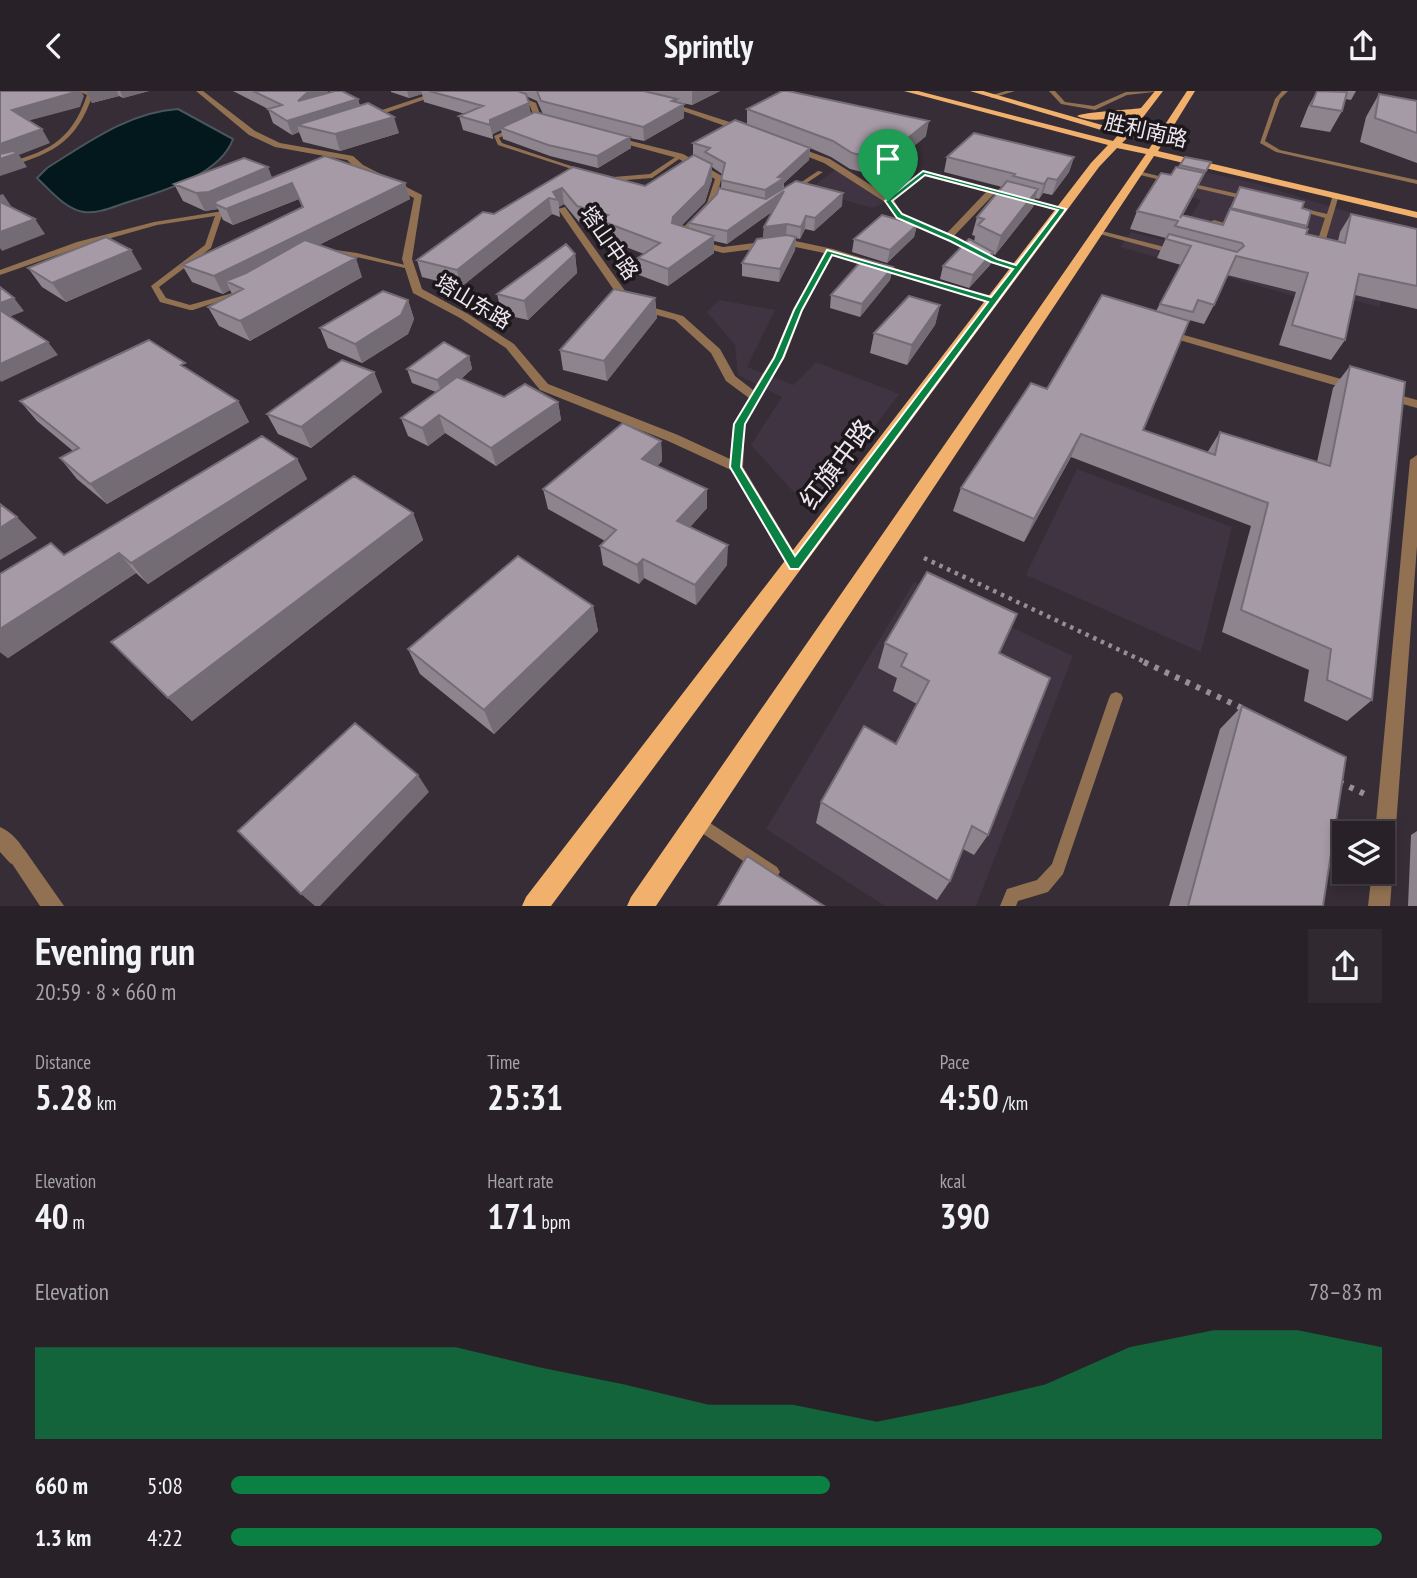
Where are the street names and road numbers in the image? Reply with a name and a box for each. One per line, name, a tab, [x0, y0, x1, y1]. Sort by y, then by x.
street label: 胜利南路	[1102, 108, 1190, 153]
street label: 塔山中路	[574, 201, 645, 285]
street label: 塔山东路	[430, 268, 516, 335]
street label: 红旗中路	[792, 412, 881, 515]

